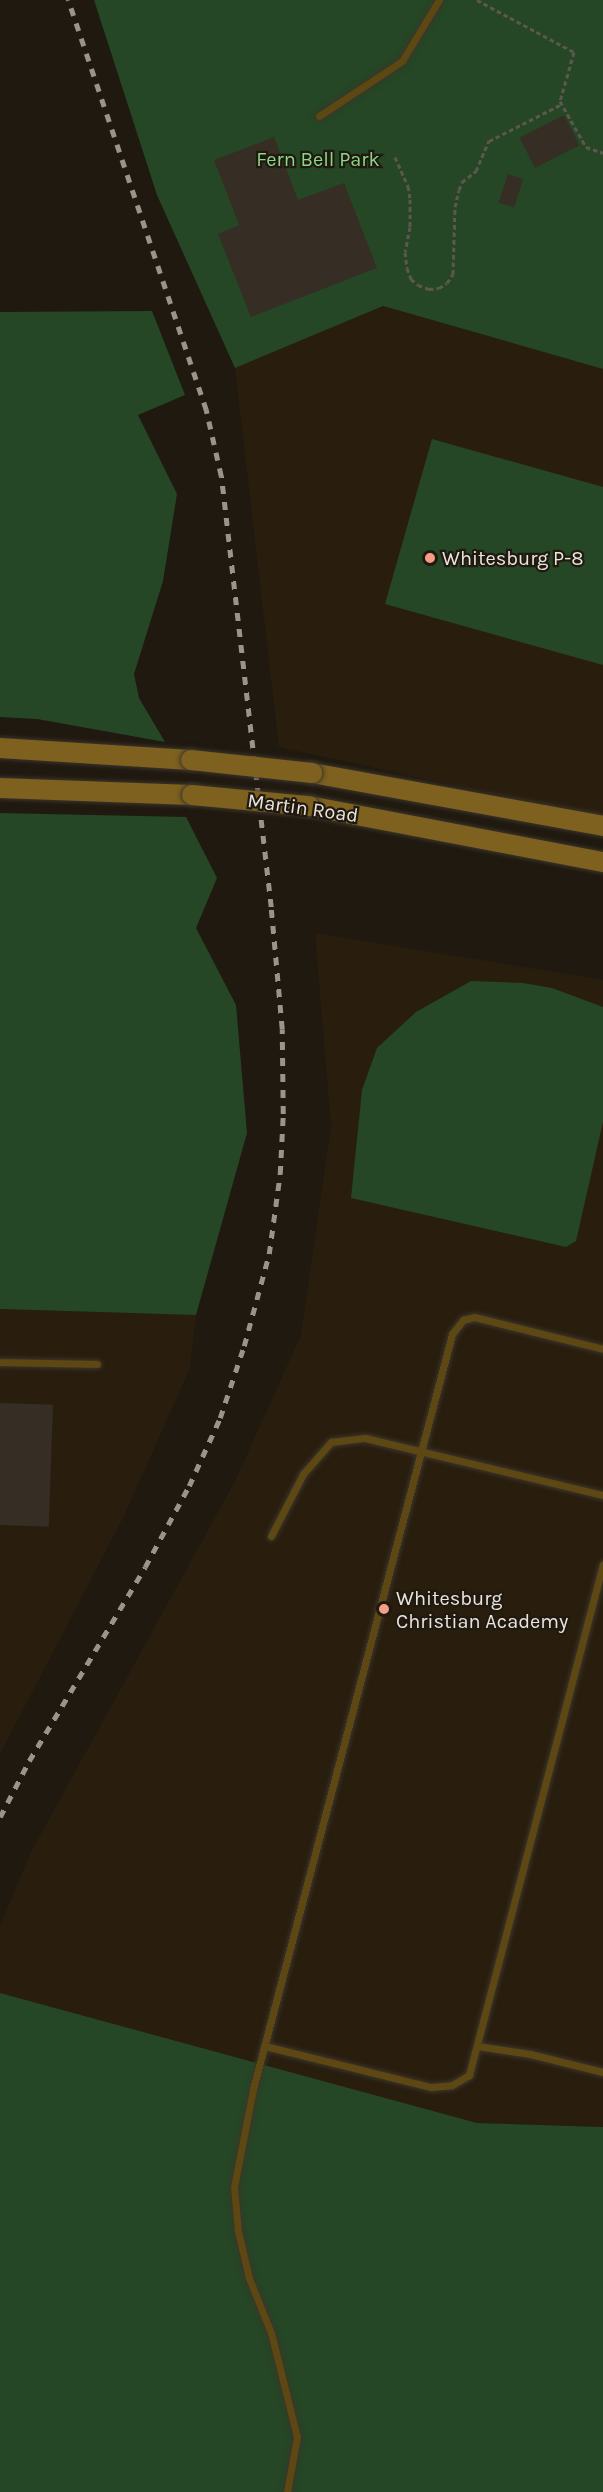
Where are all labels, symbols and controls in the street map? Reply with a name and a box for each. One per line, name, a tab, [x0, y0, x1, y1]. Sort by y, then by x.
park label: Fern Bell Park	[256, 147, 380, 171]
place label: Whitesburg P-8	[442, 546, 583, 570]
marker: Whitesburg P-8	[423, 551, 437, 565]
street label: Martin Road	[246, 788, 360, 828]
place label: Whitesburg Christian Academy	[396, 1586, 568, 1633]
marker: Whitesburg Christian Academy	[377, 1602, 391, 1616]

